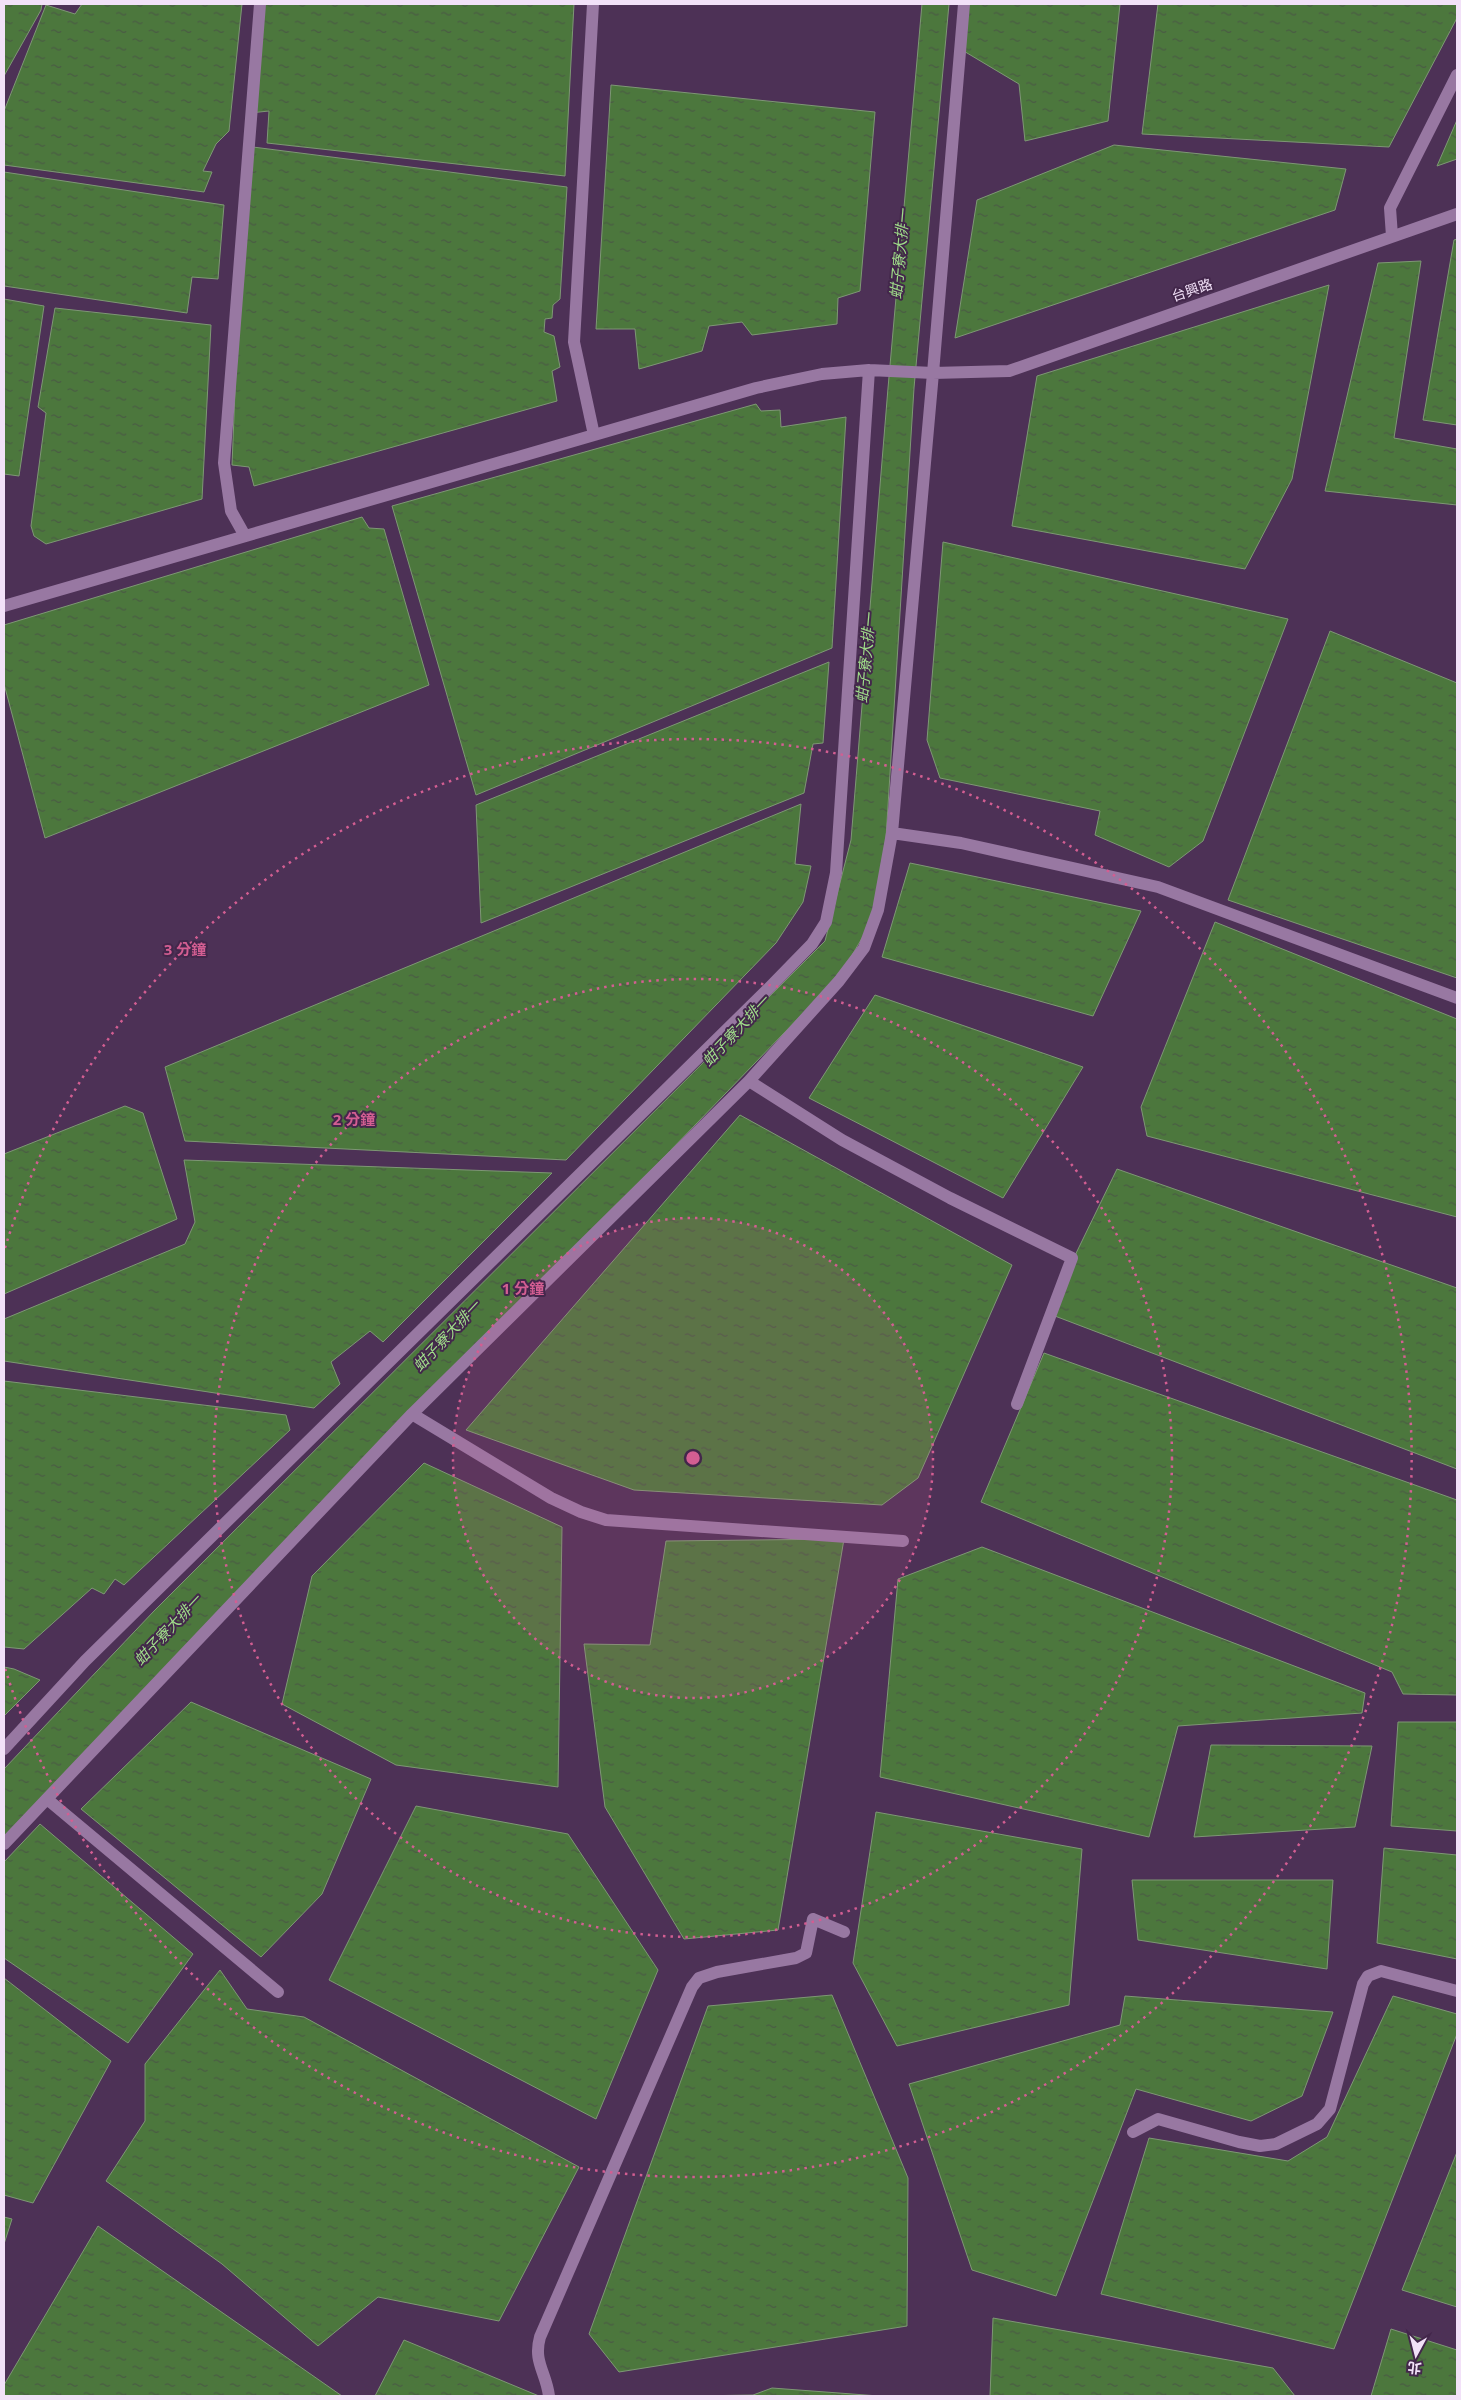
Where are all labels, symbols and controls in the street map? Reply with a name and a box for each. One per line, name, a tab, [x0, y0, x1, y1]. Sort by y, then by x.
water label: 蚶子寮大排一	[885, 206, 913, 300]
street label: 台興路	[1169, 274, 1215, 305]
water label: 蚶子寮大排一	[851, 610, 879, 704]
text: 3 分鐘	[164, 939, 206, 959]
water label: 蚶子寮大排一	[697, 989, 775, 1070]
text: 2 分鐘	[333, 1109, 375, 1129]
text: 1 分鐘	[502, 1278, 544, 1298]
water label: 蚶子寮大排一	[408, 1294, 486, 1375]
centre of rings	[684, 1449, 702, 1467]
water label: 蚶子寮大排一	[129, 1588, 207, 1669]
north arrow	[1391, 2330, 1441, 2380]
text: 北	[1406, 2358, 1422, 2379]

